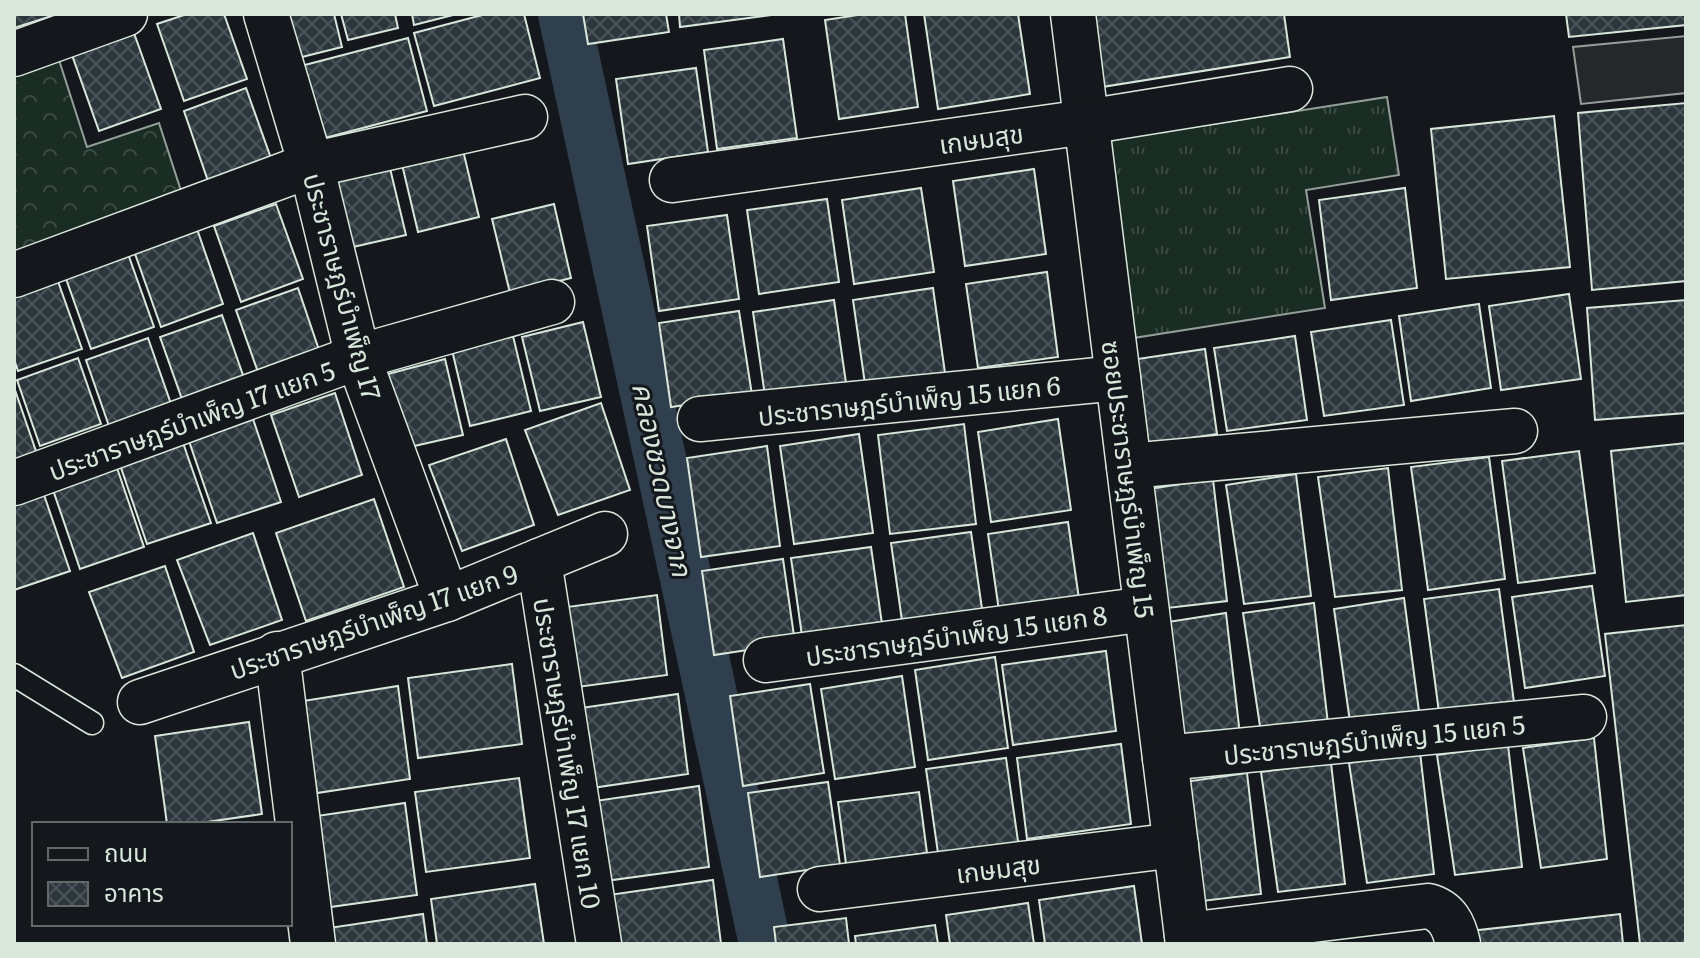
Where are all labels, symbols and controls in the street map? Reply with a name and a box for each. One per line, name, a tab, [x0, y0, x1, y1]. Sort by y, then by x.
street label: เกษมสุข	[936, 112, 1026, 162]
street label: ประชาราษฎร์บำเพ็ญ 17	[295, 168, 393, 404]
street label: ซอยประชาราษฎร์บำเพ็ญ 15	[1094, 338, 1166, 620]
street label: ประชาราษฎร์บำเพ็ญ 17 แยก 5	[42, 349, 340, 489]
street label: ประชาราษฎร์บำเพ็ญ 15 แยก 6	[756, 364, 1062, 434]
water label: คลองชวดบางจาก	[623, 378, 705, 581]
street label: ประชาราษฎร์บำเพ็ญ 17 แยก 9	[224, 552, 522, 688]
street label: ประชาราษฎร์บำเพ็ญ 15 แยก 8	[803, 594, 1109, 674]
street label: ประชาราษฎร์บำเพ็ญ 17 แยก 10	[525, 595, 613, 911]
street label: ประชาราษฎร์บำเพ็ญ 15 แยก 5	[1221, 703, 1527, 773]
legend	[32, 822, 292, 926]
text: ถนน	[104, 834, 148, 869]
street label: เกษมสุข	[953, 842, 1043, 892]
text: อาคาร	[104, 874, 164, 909]

